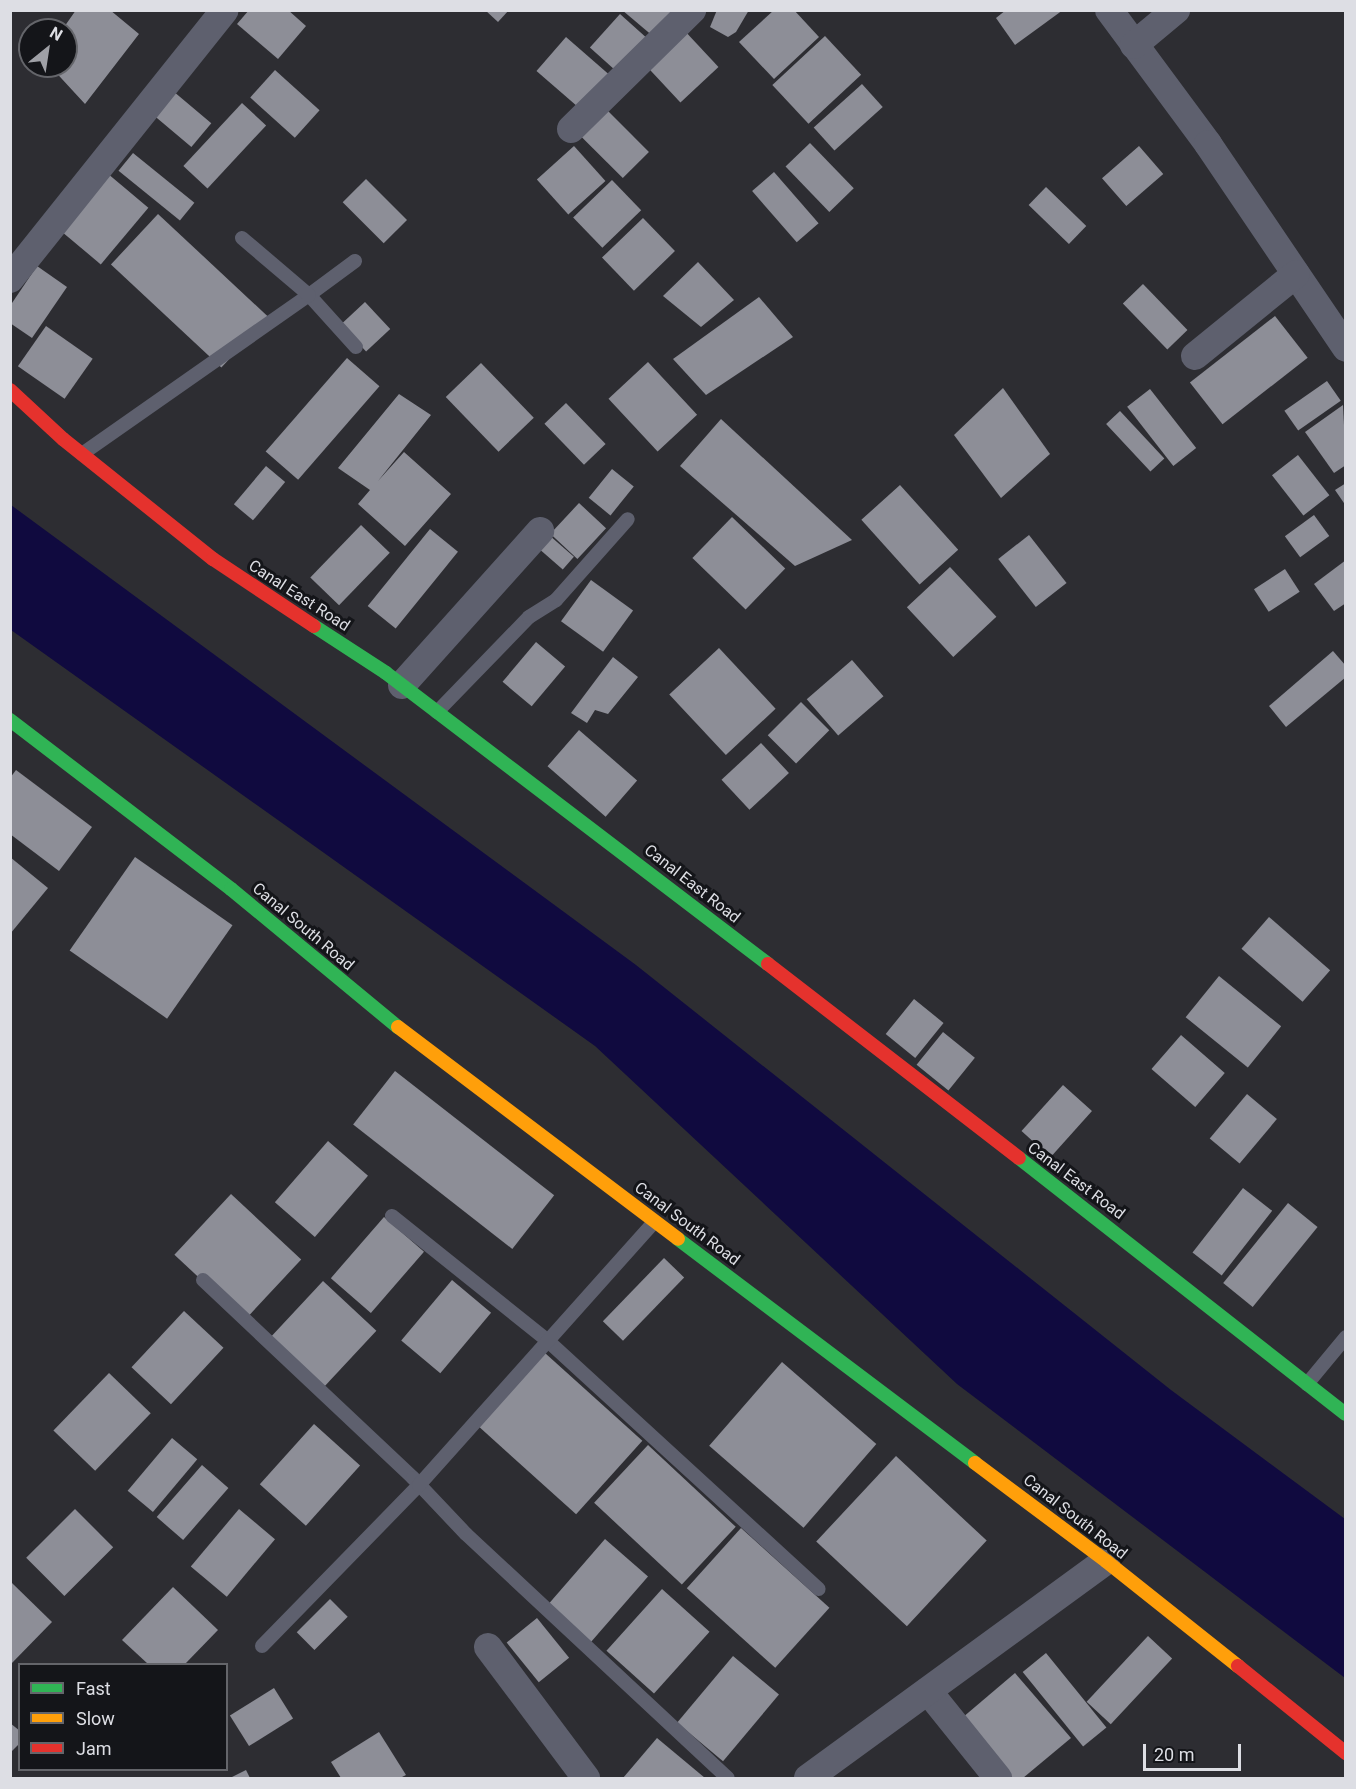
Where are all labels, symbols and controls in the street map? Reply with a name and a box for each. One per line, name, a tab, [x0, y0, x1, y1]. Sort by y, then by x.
north arrow	[18, 18, 78, 78]
text: N	[47, 23, 66, 45]
street label: Canal East Road	[245, 556, 353, 636]
street label: Canal East Road	[640, 841, 744, 927]
street label: Canal South Road	[248, 879, 358, 975]
street label: Canal East Road	[1024, 1138, 1128, 1224]
street label: Canal South Road	[631, 1178, 743, 1270]
street label: Canal South Road	[1019, 1470, 1131, 1564]
legend	[18, 1663, 228, 1771]
text: Fast	[76, 1678, 111, 1699]
text: Slow	[76, 1708, 115, 1729]
scale bar	[1146, 1732, 1244, 1770]
text: Jam	[76, 1738, 112, 1759]
text: 20 m	[1154, 1744, 1194, 1765]

